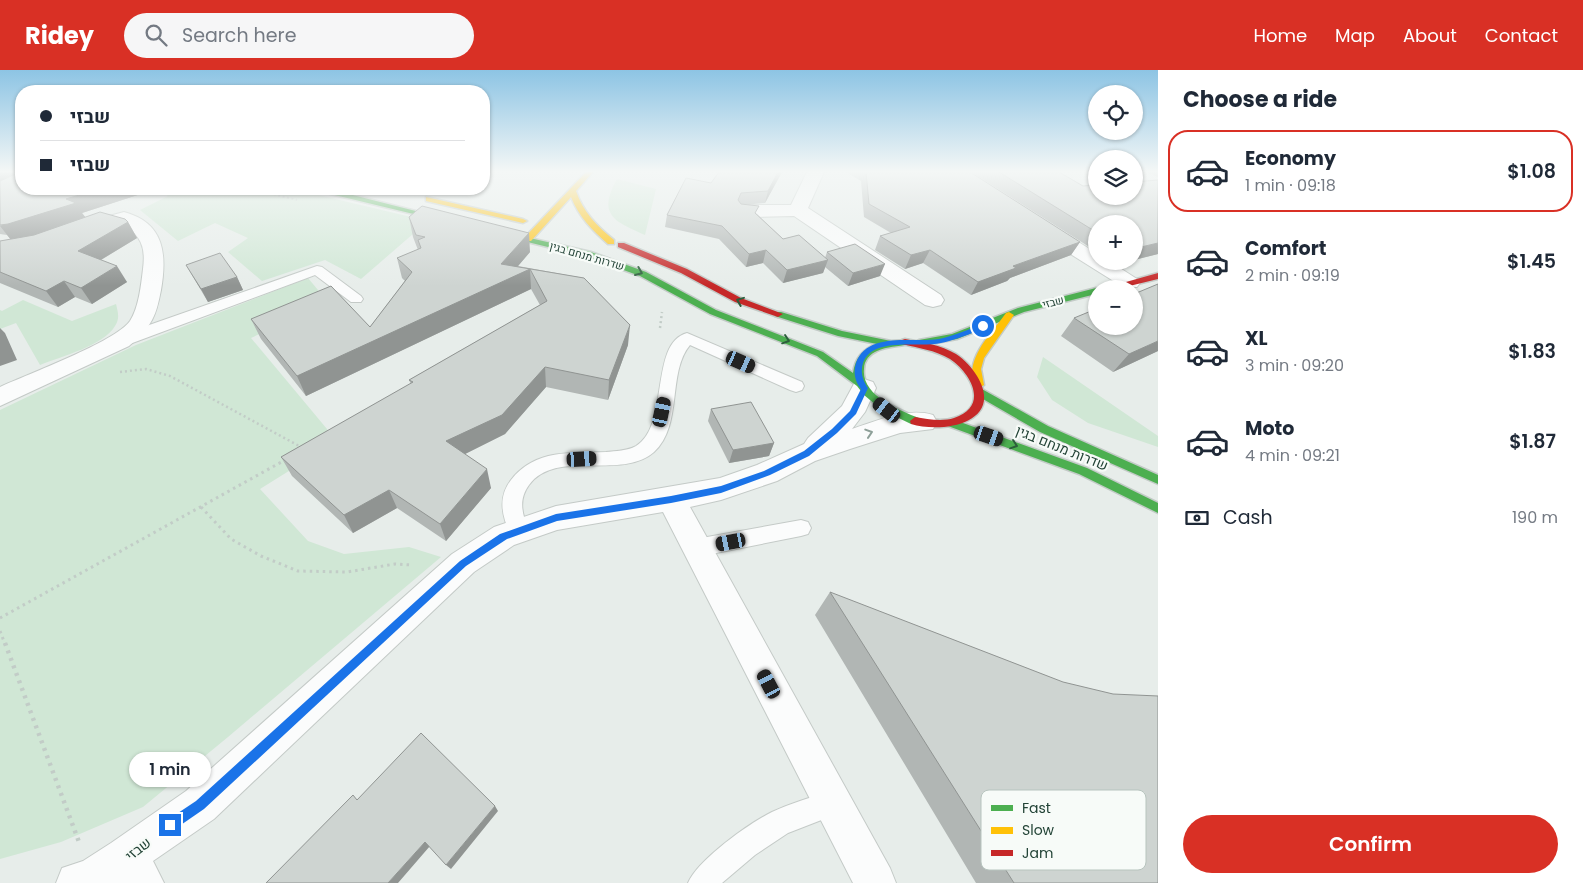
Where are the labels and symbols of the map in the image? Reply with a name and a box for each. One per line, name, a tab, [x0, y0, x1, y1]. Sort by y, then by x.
street label: שדרות מנחם בגין	[548, 238, 626, 274]
one-way arrow	[634, 266, 643, 277]
street label: שבזי	[1041, 292, 1065, 312]
one-way arrow	[736, 297, 745, 307]
route start	[972, 315, 994, 337]
one-way arrow	[781, 334, 790, 344]
car	[724, 349, 757, 375]
car	[870, 395, 903, 425]
car	[651, 396, 672, 428]
street label: שדרות מנחם בגין	[1013, 420, 1111, 476]
car	[972, 424, 1005, 448]
one-way arrow	[865, 429, 873, 439]
one-way arrow	[1010, 439, 1018, 449]
car	[566, 451, 597, 467]
car	[714, 532, 747, 552]
car	[755, 667, 782, 701]
callout: 1 min	[129, 752, 211, 788]
legend	[981, 790, 1146, 870]
text: Fast	[1022, 798, 1051, 818]
route end	[159, 814, 181, 836]
text: Slow	[1022, 820, 1055, 840]
street label: שבזי	[121, 833, 155, 865]
text: Jam	[1022, 843, 1053, 863]

